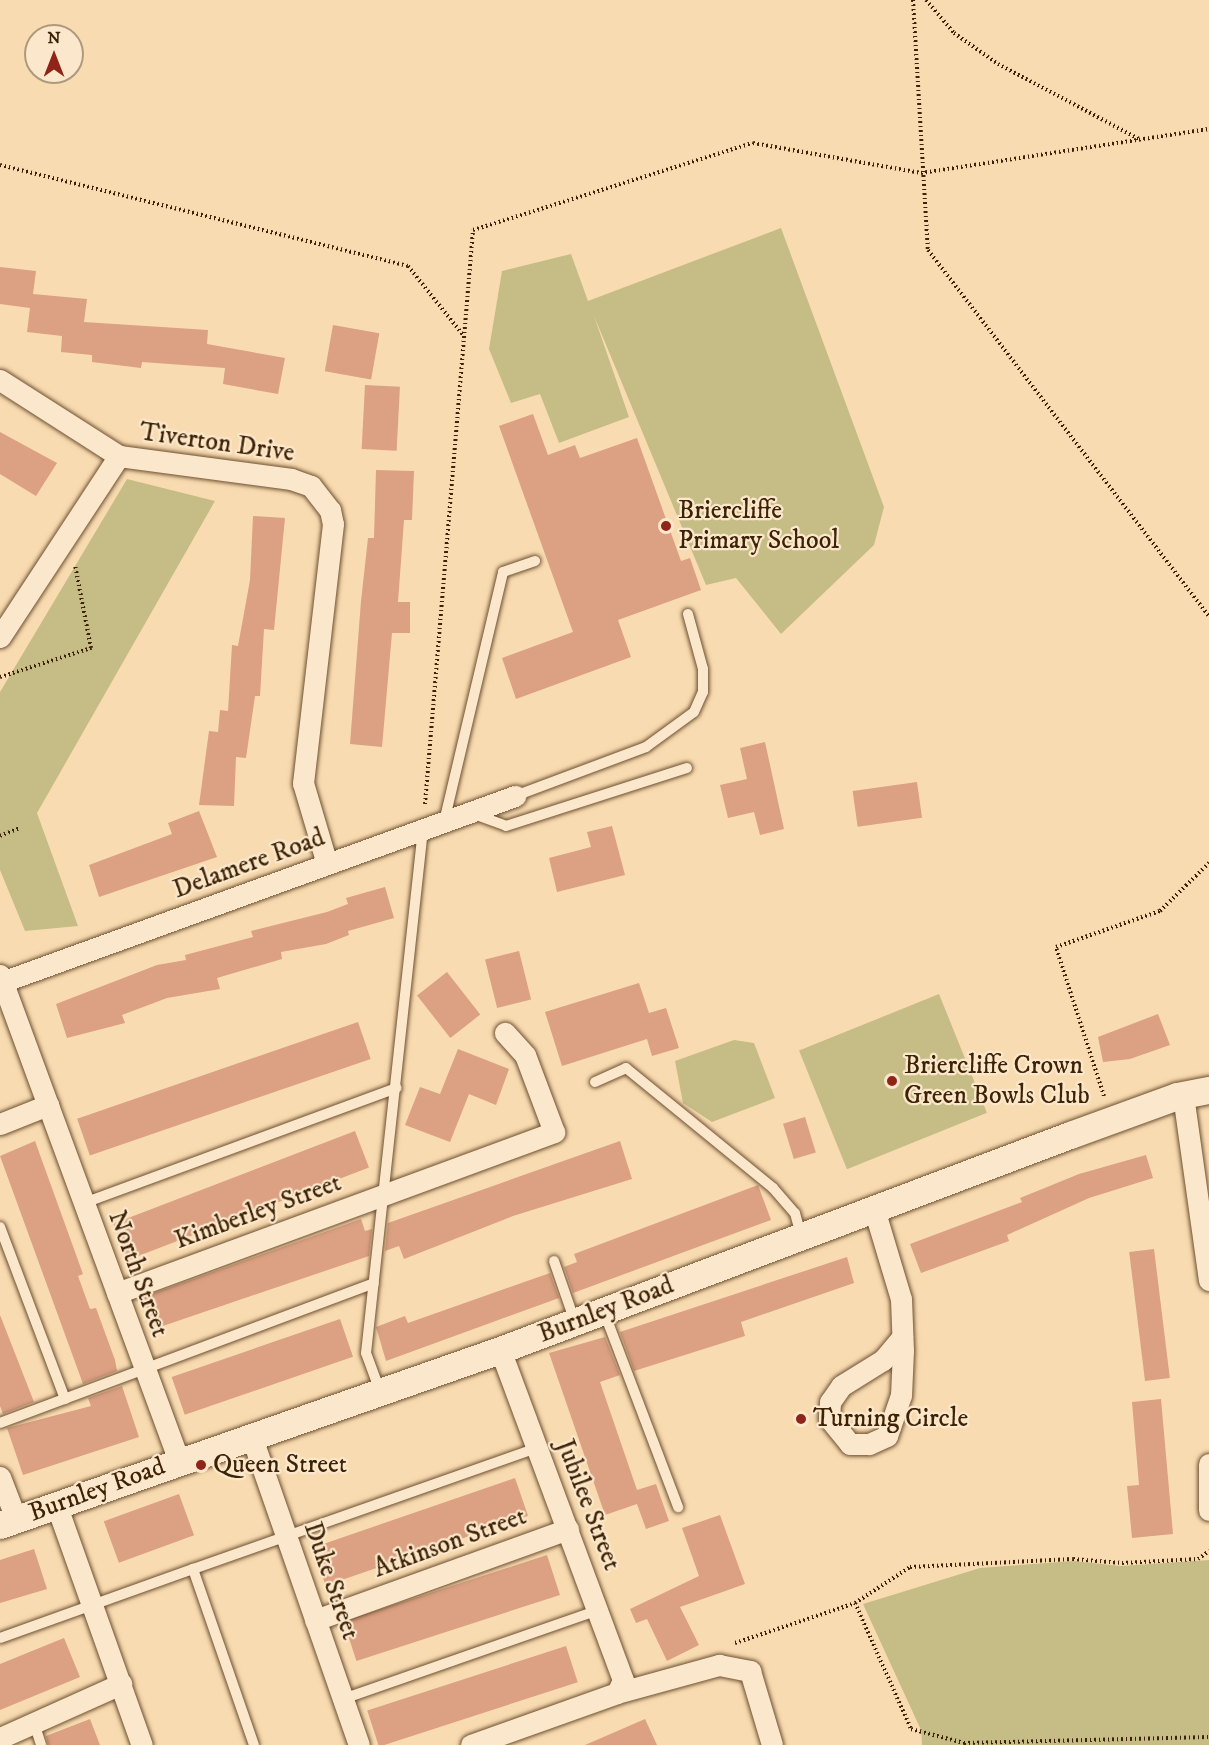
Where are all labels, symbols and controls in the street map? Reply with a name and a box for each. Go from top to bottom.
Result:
north arrow [24,24,84,84]
text: N [47,28,61,48]
street label: Tiverton Drive [138,417,296,469]
place label: Briercliffe Primary School [678,495,839,556]
marker: Briercliffe Primary School [659,519,673,533]
street label: Delamere Road [169,822,329,906]
place label: Briercliffe Crown Green Bowls Club [904,1050,1090,1112]
marker: Briercliffe Crown Green Bowls Club [885,1074,899,1088]
street label: Kimberley Street [171,1167,345,1257]
street label: North Street [101,1207,175,1341]
street label: Burnley Road [534,1270,678,1350]
place label: Turning Circle [813,1403,968,1435]
marker: Turning Circle [794,1412,808,1426]
street label: Jubilee Street [549,1435,627,1575]
place label: Queen Street [213,1449,347,1481]
street label: Burnley Road [25,1451,169,1529]
marker: Queen Street [194,1458,208,1472]
street label: Atkinson Street [369,1501,531,1585]
street label: Duke Street [296,1518,366,1644]

